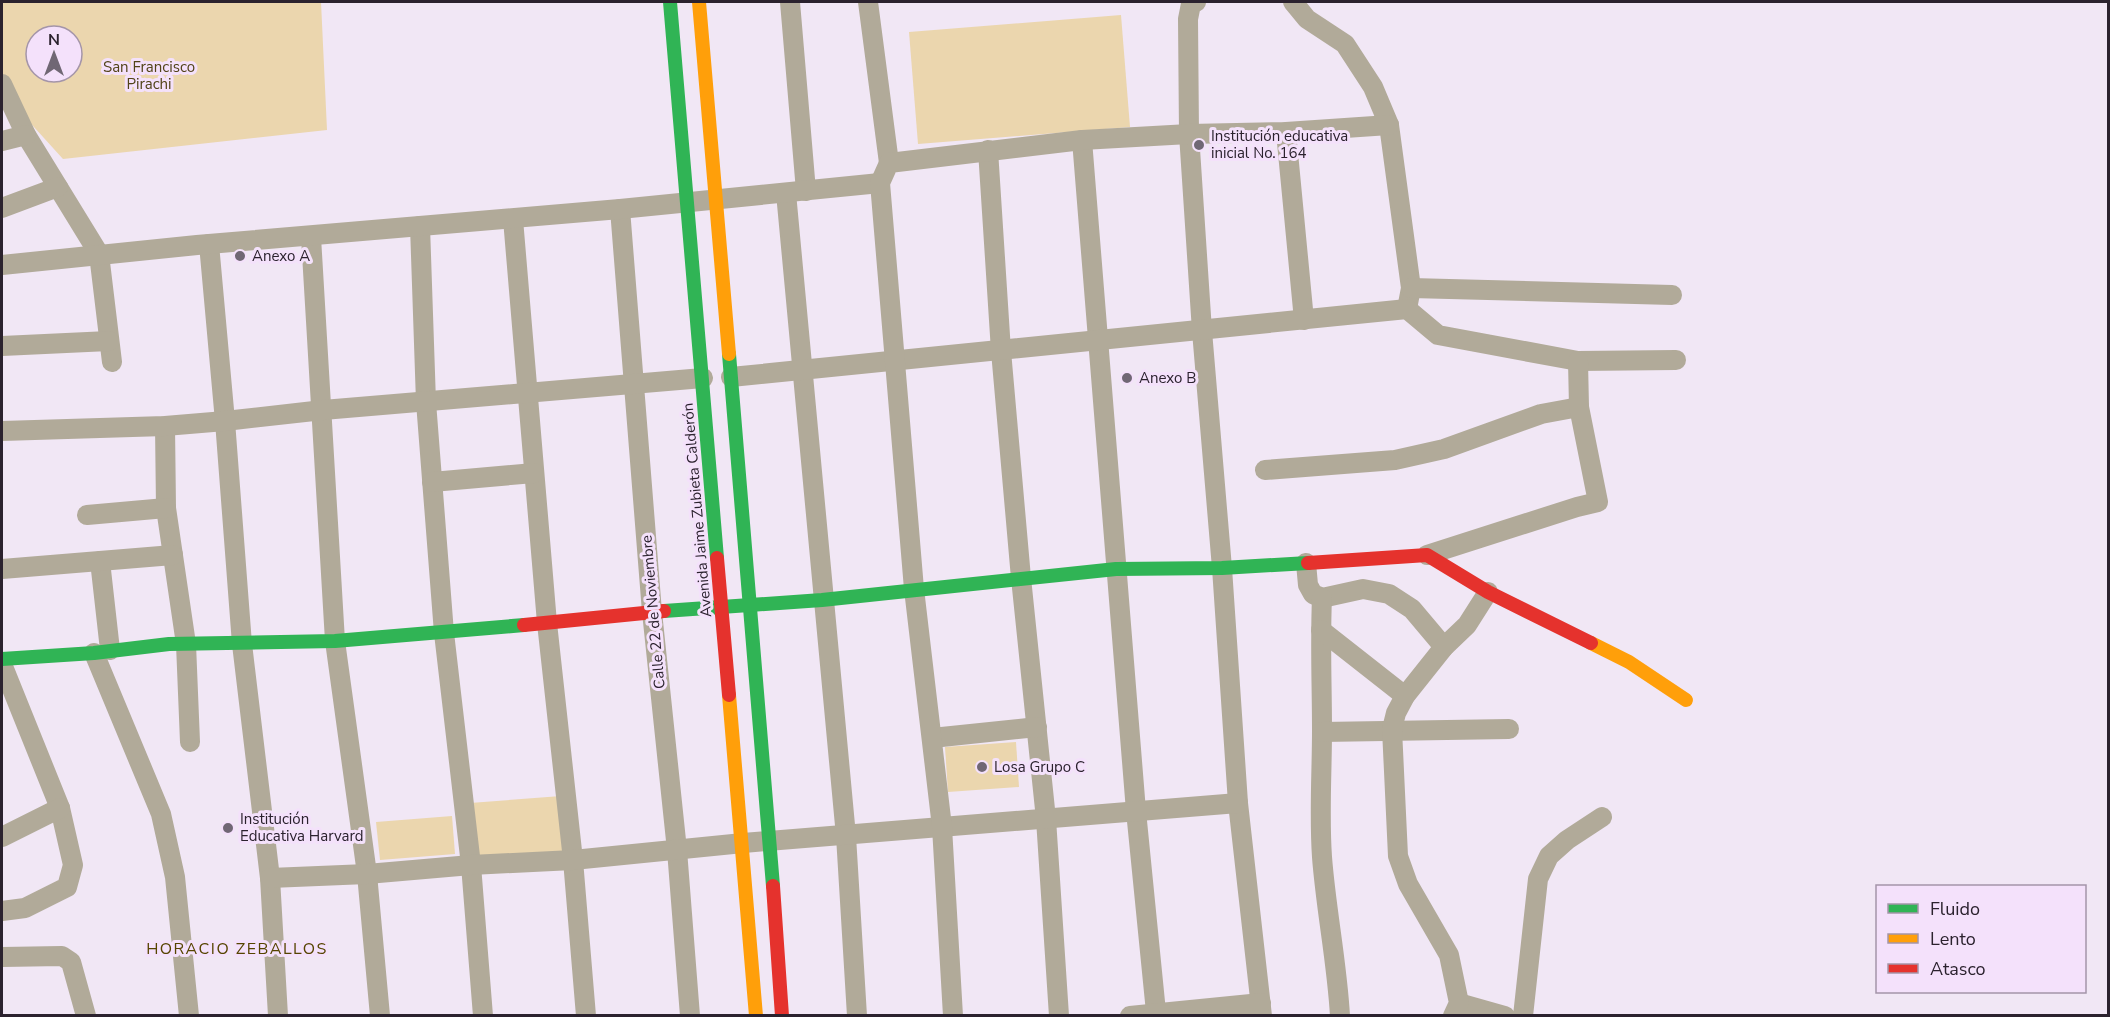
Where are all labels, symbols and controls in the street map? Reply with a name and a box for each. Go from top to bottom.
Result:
north arrow [24,24,84,84]
text: N [48,29,60,51]
park label: San Francisco Pirachi [103,57,195,94]
place label: Institución educativa inicial No. 164 [1211,126,1348,163]
marker: Institución educativa inicial No. 164 [1192,138,1206,152]
place label: Anexo A [252,246,310,266]
marker: Anexo A [233,249,247,263]
place label: Anexo B [1139,368,1196,388]
marker: Anexo B [1120,371,1134,385]
street label: Avenida Jaime Zubieta Calderón [678,402,716,618]
street label: Calle 22 de Noviembre [636,534,670,690]
place label: Losa Grupo C [994,757,1085,777]
marker: Losa Grupo C [975,760,989,774]
place label: Institución Educativa Harvard [240,809,364,846]
marker: Institución Educativa Harvard [221,821,235,835]
legend [1876,885,2086,993]
text: Fluido [1930,897,1980,921]
text: Lento [1930,927,1976,951]
district label: HORACIO ZEBALLOS [146,938,328,960]
text: Atasco [1930,957,1986,981]

